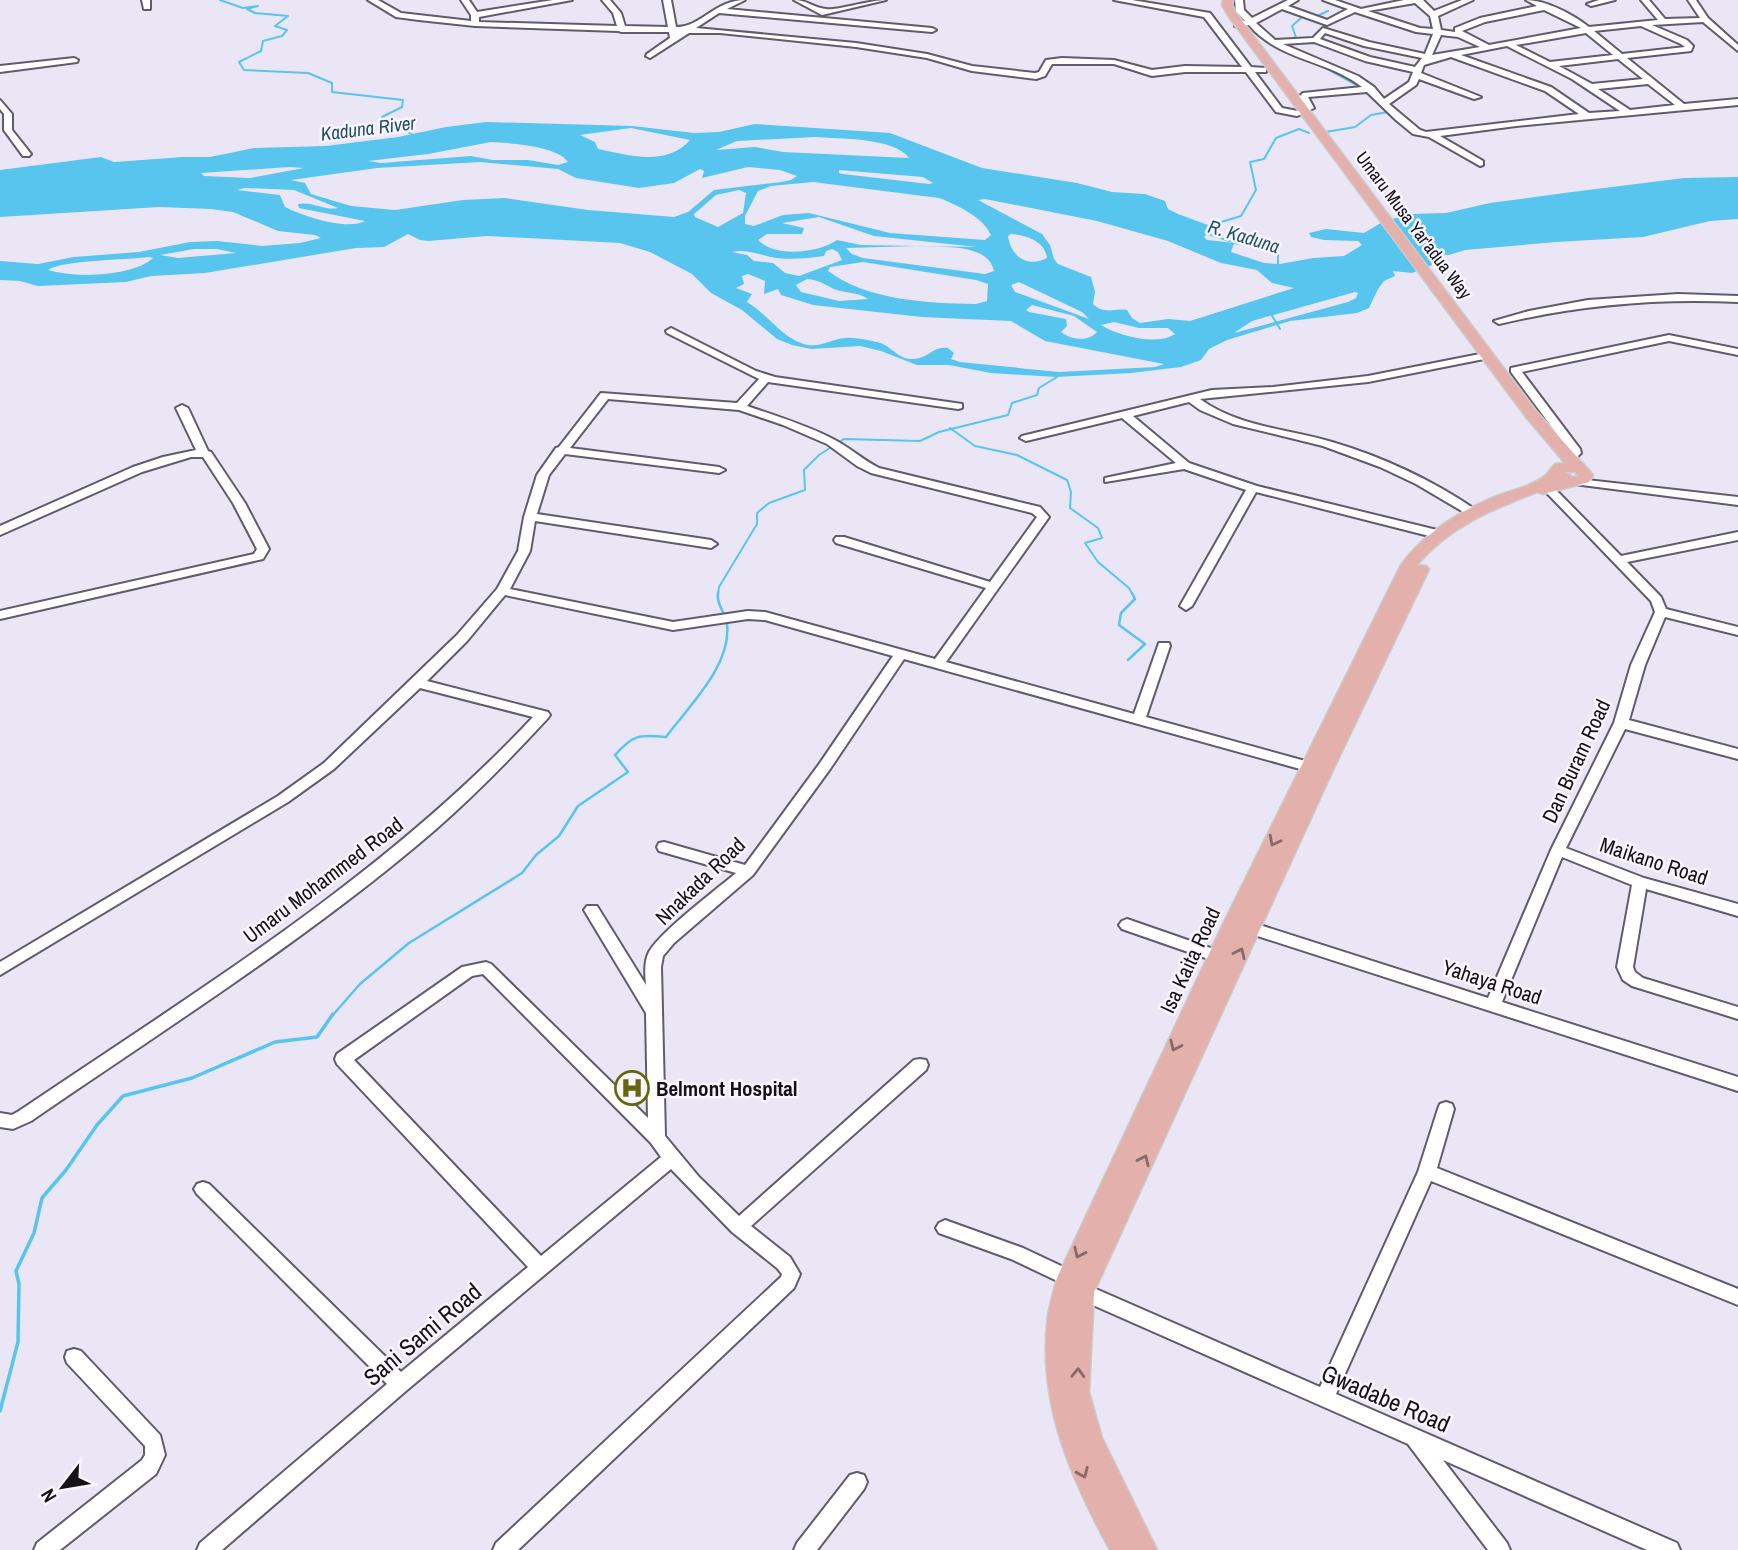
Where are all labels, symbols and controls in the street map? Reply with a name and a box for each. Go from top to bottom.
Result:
water label: Kaduna River [319,109,418,147]
street label: Umaru Musa Yar'adua Way [1350,146,1478,304]
water label: R. Kaduna [1205,213,1283,259]
street label: Dan Buram Road [1535,695,1617,827]
street label: Umaru Mohammed Road [237,810,409,950]
street label: Maikano Road [1596,830,1712,892]
street label: Nnakada Road [649,831,751,931]
one-way arrow [1268,834,1282,846]
street label: Isa Kaita Road [1153,902,1227,1018]
one-way arrow [1232,948,1246,960]
street label: Yahaya Road [1438,952,1546,1012]
one-way arrow [1169,1039,1183,1052]
hospital icon: Belmont Hospital [613,1069,651,1107]
place label: Belmont Hospital [656,1074,798,1103]
one-way arrow [1136,1154,1150,1167]
one-way arrow [1074,1246,1088,1258]
street label: Sani Sami Road [356,1275,488,1393]
street label: Gwadabe Road [1317,1357,1455,1439]
one-way arrow [1070,1368,1085,1379]
north arrow [28,1452,98,1522]
one-way arrow [1075,1466,1089,1478]
text: N [34,1484,62,1507]

